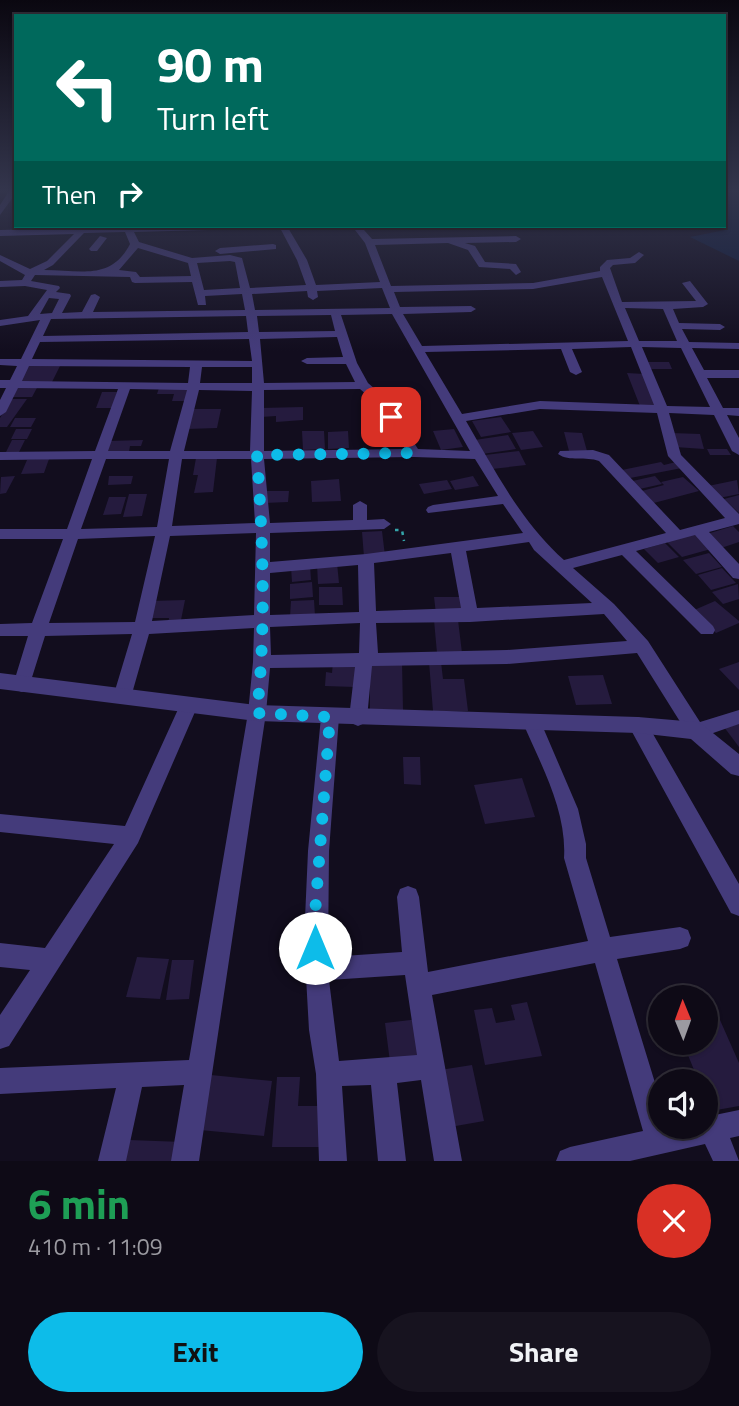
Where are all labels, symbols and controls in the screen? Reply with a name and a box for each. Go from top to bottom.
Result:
text: 90 m [157,26,264,101]
icon: left [42,42,133,133]
text: Turn left [157,94,269,142]
text: Then [42,175,97,214]
icon: right [111,175,149,213]
pin [361,387,421,447]
icon: arrive [372,398,410,436]
position arrow [278,911,352,985]
north arrow [648,985,718,1055]
map controls [648,985,718,1139]
button: sound [648,1069,718,1139]
text: 6 min [28,1171,130,1235]
button: close [637,1184,711,1258]
text: 410 m · 11:09 [28,1229,163,1264]
button: Exit [28,1312,363,1392]
button: Share [377,1312,711,1392]

